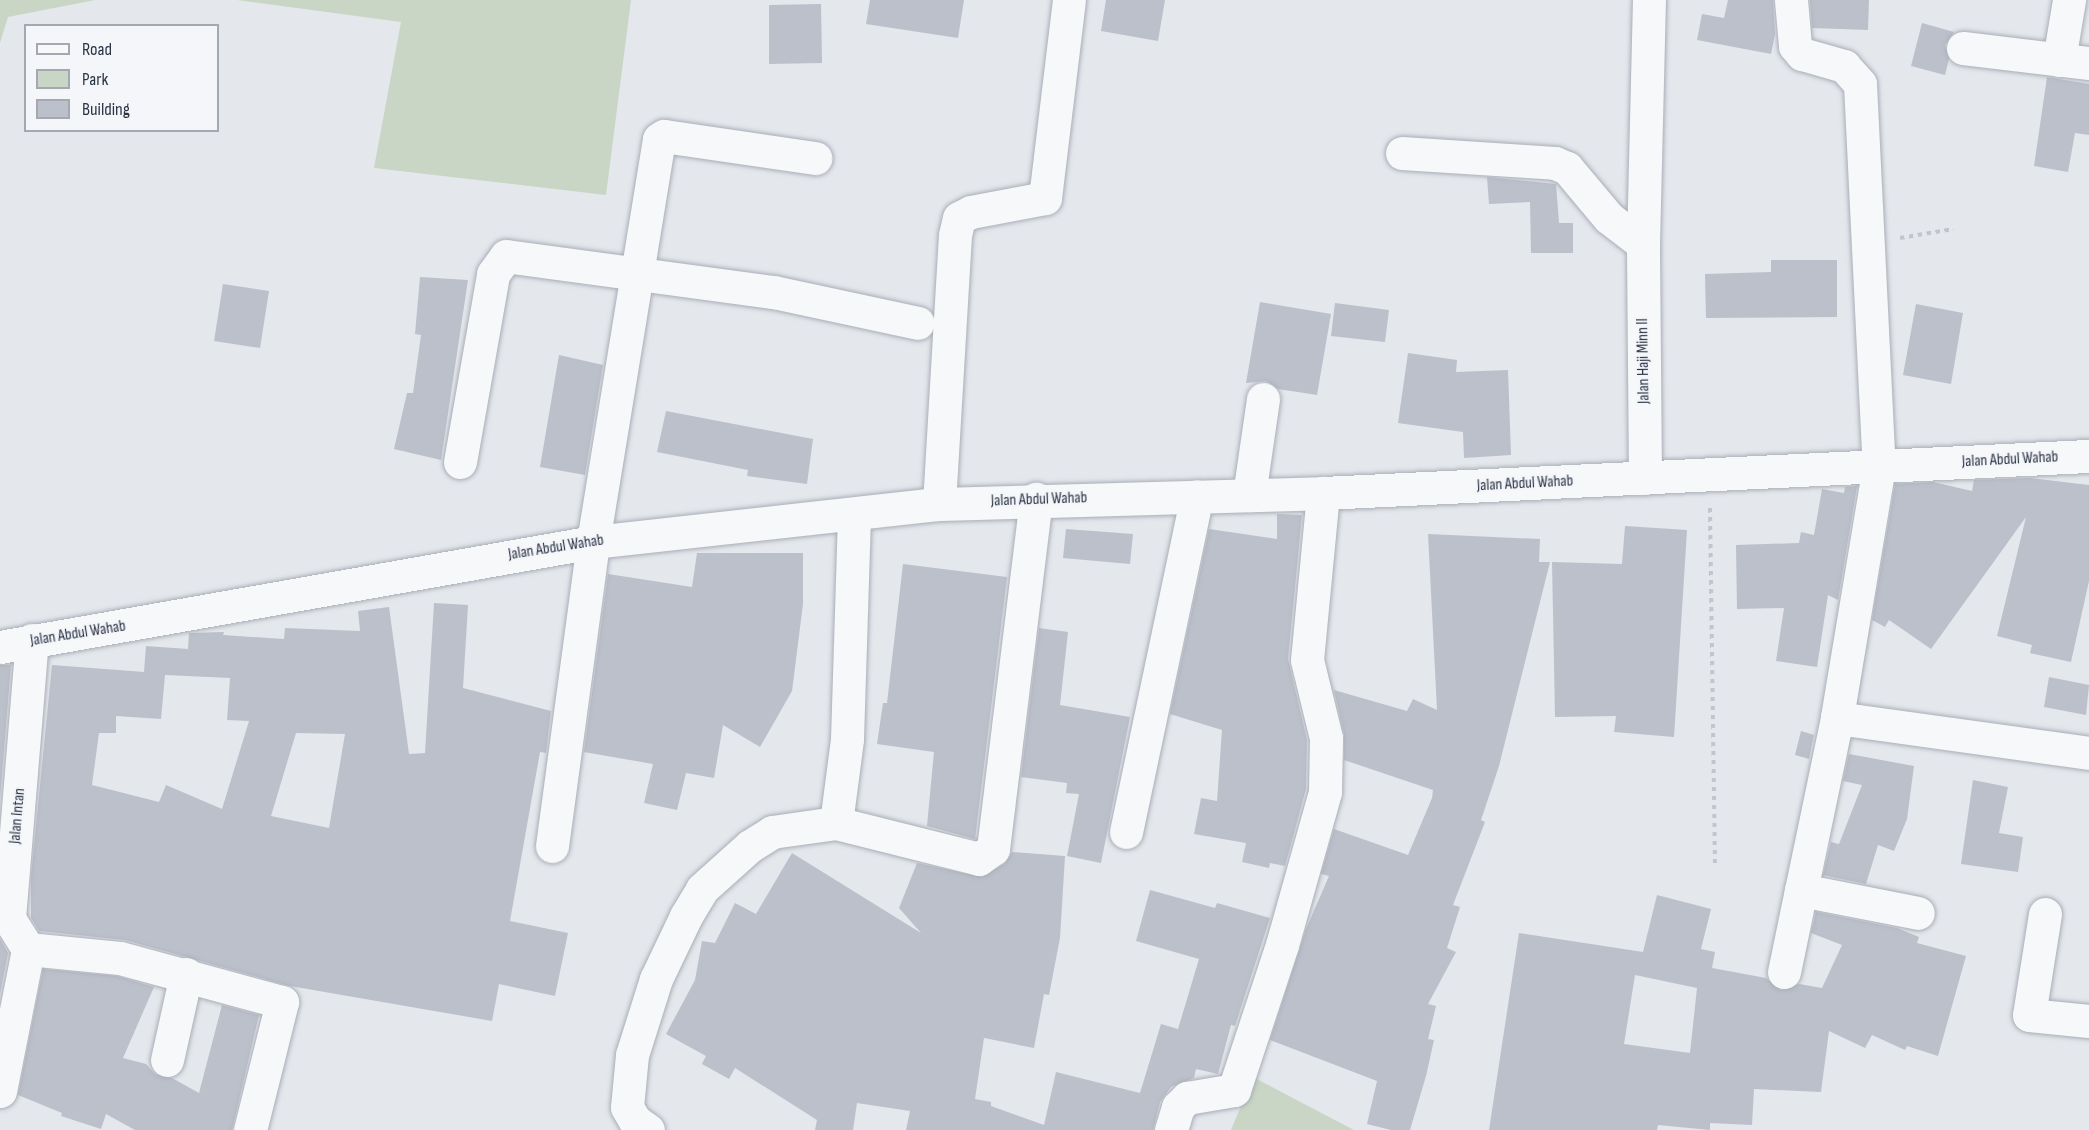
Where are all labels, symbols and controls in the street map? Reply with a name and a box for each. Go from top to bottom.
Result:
legend [24,24,219,132]
text: Road [82,39,112,60]
text: Park [82,69,108,90]
text: Building [82,99,130,120]
street label: Jalan Haji Minn II [1634,318,1654,404]
street label: Jalan Abdul Wahab [1961,448,2059,472]
street label: Jalan Abdul Wahab [1476,472,1574,496]
street label: Jalan Abdul Wahab [991,489,1087,511]
street label: Jalan Abdul Wahab [507,531,605,565]
street label: Jalan Abdul Wahab [29,617,127,651]
street label: Jalan Intan [6,787,30,845]

